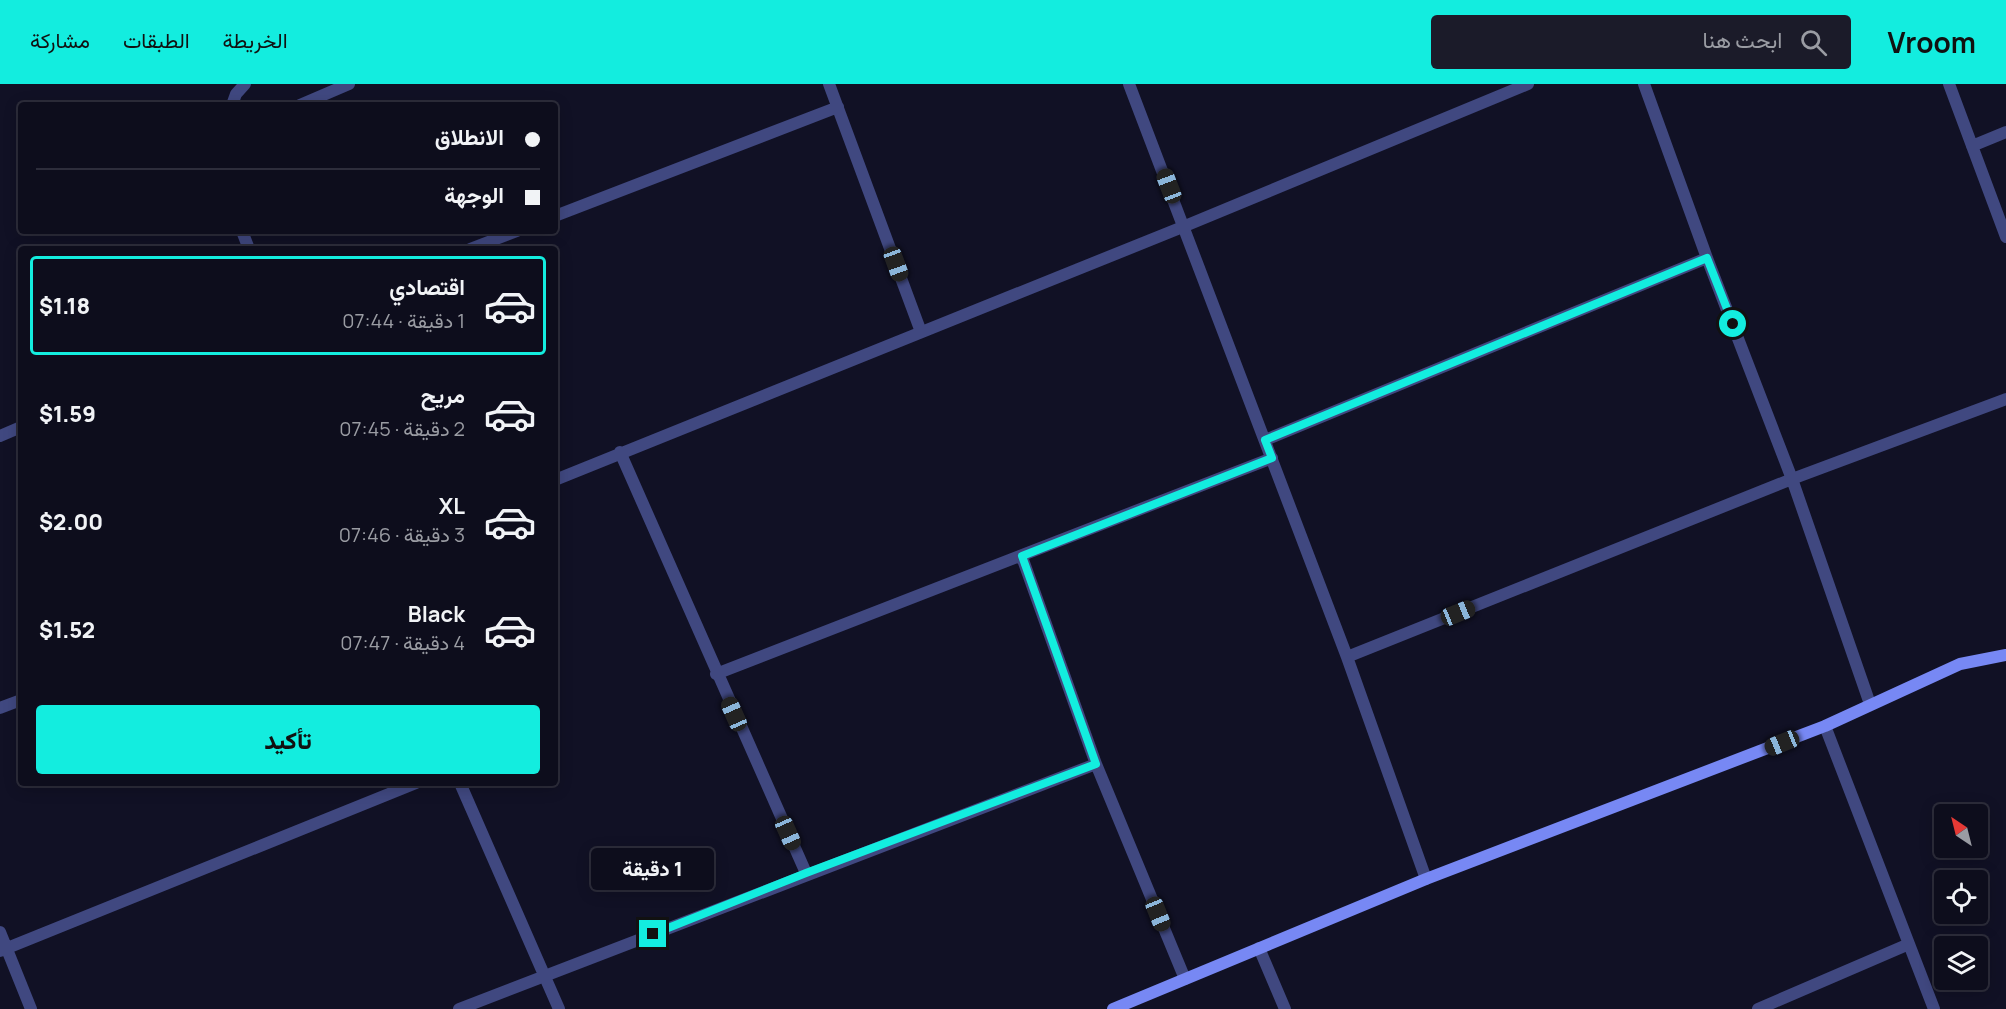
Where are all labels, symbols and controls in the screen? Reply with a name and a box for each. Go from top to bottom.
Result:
search box [1431,15,1851,69]
text: Vroom [1887,23,1976,61]
text: ابحث هنا [1703,25,1782,55]
text: مشاركة [30,26,90,54]
text: الطبقات [123,26,190,54]
text: الخريطة [223,26,288,54]
icon: search [1797,26,1830,59]
text: الانطلاق [435,122,504,152]
car [1154,166,1184,206]
text: الوجهة [444,180,504,210]
car [881,244,911,284]
text: اقتصادي [389,272,465,302]
icon: car [483,279,537,333]
text: $1.18 [39,291,90,321]
text: 1 دقيقة · 07:44 [342,307,465,334]
route start [1719,310,1746,337]
text: مريح [421,380,465,410]
icon: car [483,387,537,441]
text: $1.59 [39,399,96,429]
text: 2 دقيقة · 07:45 [339,415,465,442]
text: XL [439,491,465,521]
icon: car [483,495,537,549]
text: $2.00 [39,507,103,537]
text: 3 دقيقة · 07:46 [339,521,465,548]
car [1438,598,1478,628]
text: Black [408,599,465,629]
icon: car [483,603,537,657]
text: $1.52 [39,615,95,645]
text: 4 دقيقة · 07:47 [340,629,465,656]
car [718,694,750,734]
button: تأكيد [36,705,540,774]
car [1762,728,1802,758]
north arrow [1934,804,1988,858]
map controls [1934,804,1988,990]
car [772,813,804,853]
callout: 1 دقيقة [592,847,714,889]
text: 1 دقيقة [622,855,683,882]
button: locate [1934,870,1988,924]
car [1143,894,1173,934]
route end [639,920,666,947]
button: layers [1934,936,1988,990]

